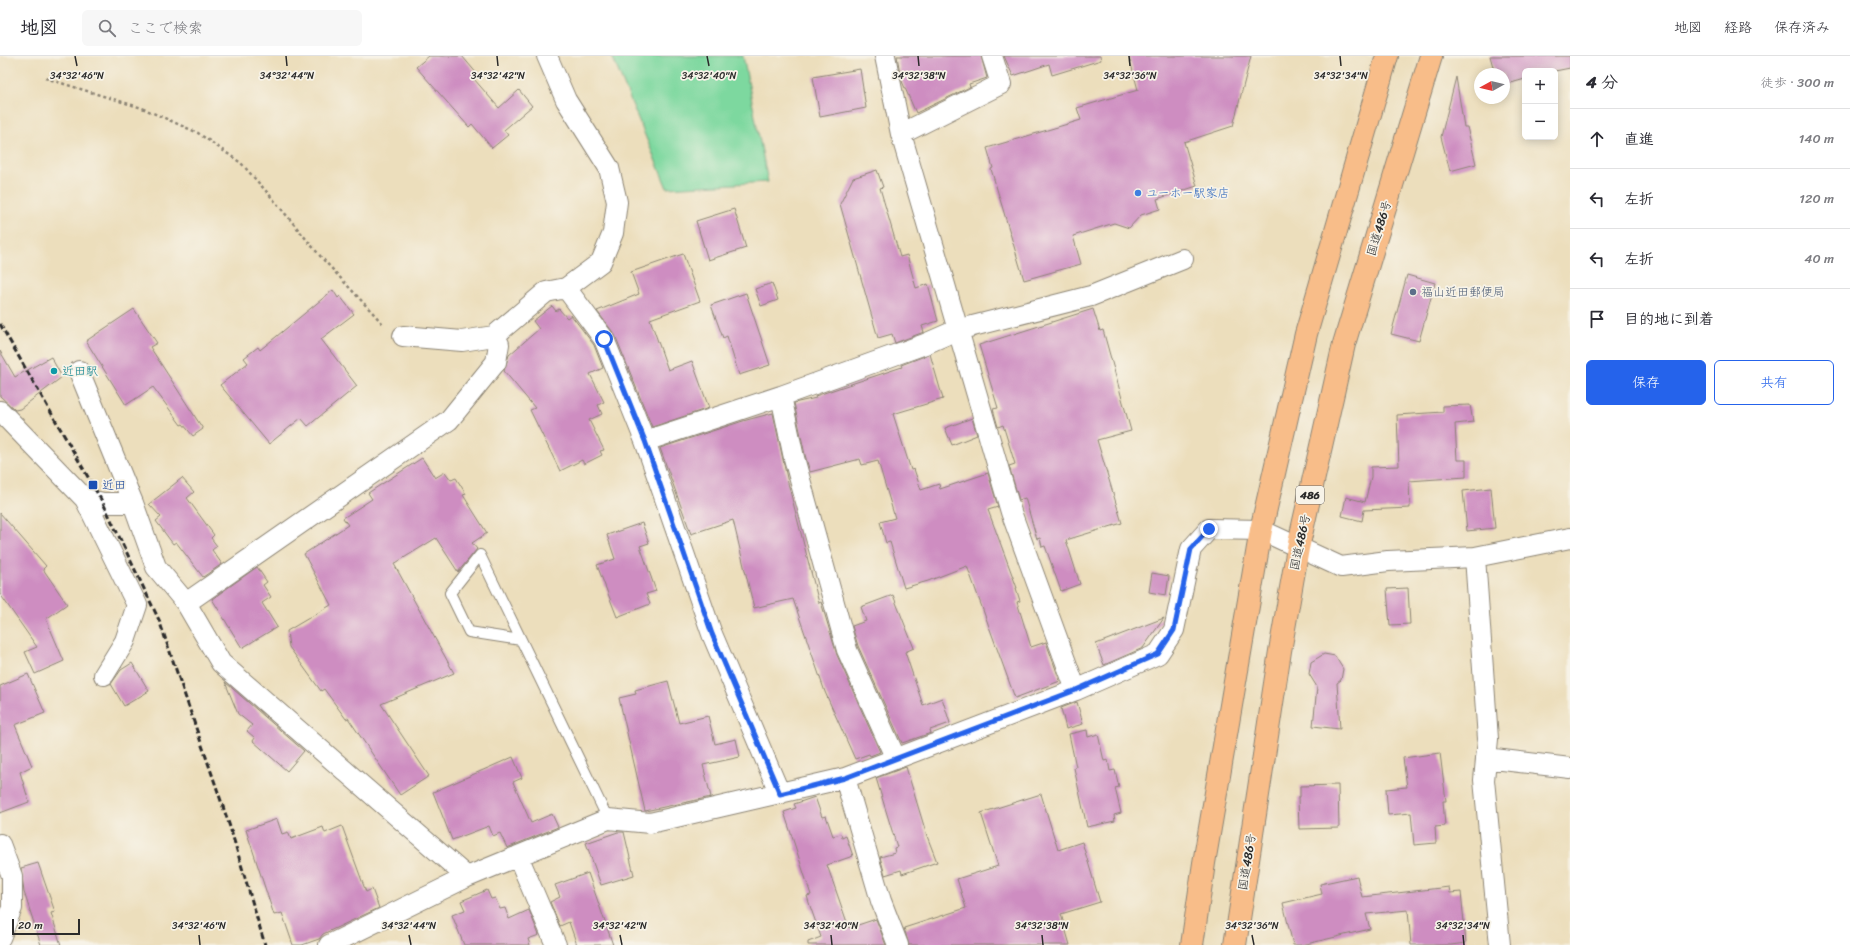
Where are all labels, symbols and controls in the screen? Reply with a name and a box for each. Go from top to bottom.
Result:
search box [82,10,362,46]
text: 地図 [20,11,58,44]
text: ここで検索 [128,15,203,41]
text: 地図 [1674,15,1702,40]
text: 経路 [1724,15,1752,40]
text: 保存済み [1774,15,1830,40]
icon: search [96,17,118,39]
text: 34°32'46"N [50,67,104,85]
text: 34°32'44"N [260,67,314,85]
text: 34°32'42"N [471,67,525,85]
text: 34°32'40"N [682,67,736,85]
text: 34°32'38"N [892,67,946,85]
text: 34°32'36"N [1103,67,1157,85]
text: 34°32'34"N [1314,67,1368,85]
text: 4 分 [1586,67,1618,97]
north arrow [1474,68,1510,104]
map controls [1522,68,1558,140]
button: + [1522,68,1558,104]
text: 徒歩 · 300 m [1761,71,1834,94]
button: − [1522,104,1558,140]
text: 直進 [1624,126,1654,152]
text: 140 m [1799,127,1834,150]
icon: ahead [1586,128,1608,150]
place label: ユーホー駅家店 [1146,182,1230,204]
text: 左折 [1624,186,1654,212]
text: 120 m [1799,187,1834,210]
marker: ユーホー駅家店 [1133,188,1143,198]
icon: left [1586,188,1608,210]
street label: 国道486号 [1360,197,1398,259]
text: 左折 [1624,246,1654,272]
text: 40 m [1804,247,1834,270]
icon: left [1586,248,1608,270]
place label: 福山近田郵便局 [1421,281,1505,303]
marker: 福山近田郵便局 [1408,287,1418,297]
text: 目的地に到着 [1624,306,1714,332]
icon: arrive [1586,308,1608,330]
route start [595,330,613,348]
place label: 近田駅 [62,360,98,382]
button: 保存 [1586,360,1706,405]
button: 共有 [1714,360,1834,405]
marker: 近田駅 [49,366,59,376]
place label: 近田 [102,474,126,496]
marker: 近田 [87,479,99,491]
road number: 486 [1296,486,1324,504]
street label: 国道486号 [1283,512,1317,572]
route end [1200,520,1218,538]
street label: 国道486号 [1232,832,1262,892]
text: 20 m [18,916,43,935]
scale bar [12,917,80,936]
text: 34°32'46"N [172,917,226,935]
text: 34°32'44"N [382,917,436,935]
text: 34°32'42"N [593,917,647,935]
text: 34°32'40"N [804,917,858,935]
text: 34°32'38"N [1015,917,1069,935]
text: 34°32'36"N [1225,917,1279,935]
text: 34°32'34"N [1436,917,1490,935]

